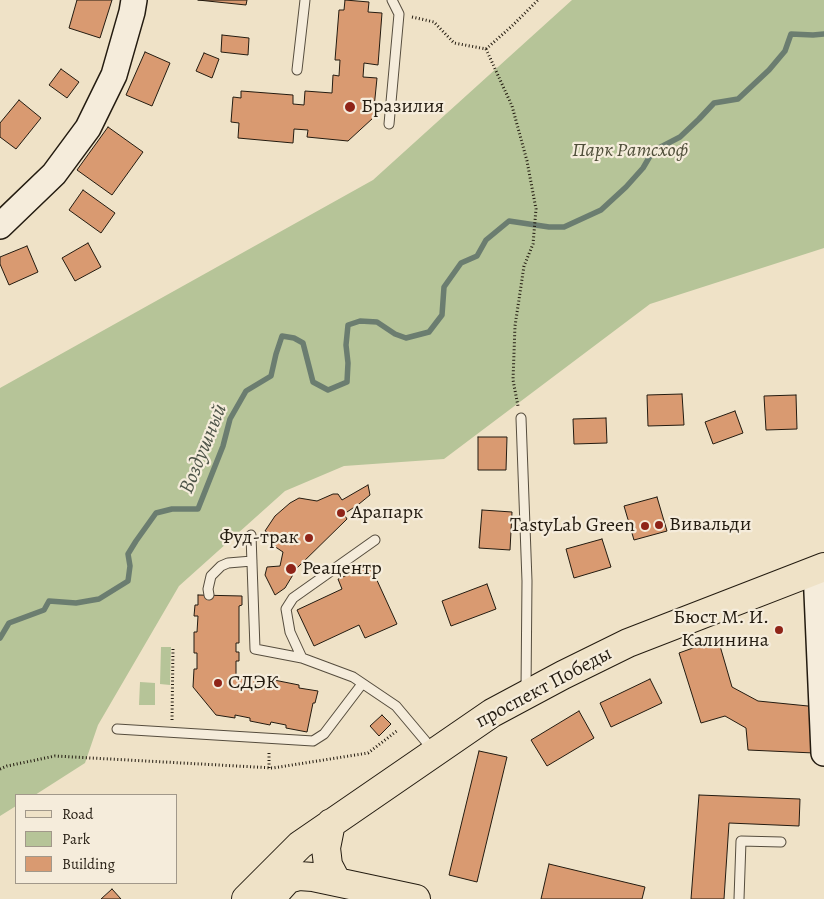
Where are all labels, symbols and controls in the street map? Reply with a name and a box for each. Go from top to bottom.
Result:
place label: Бразилия [361,95,444,119]
marker: Бразилия [343,100,357,114]
park label: Парк Ратсхоф [572,139,688,163]
water label: Воздушный [175,400,233,498]
place label: Арапарк [351,501,423,525]
marker: Арапарк [335,507,347,519]
place label: Вивальди [669,513,751,537]
place label: TastyLab Green [510,514,635,538]
marker: Вивальди [653,519,665,531]
marker: TastyLab Green [639,520,651,532]
place label: Фуд-трак [219,526,299,550]
marker: Фуд-трак [303,532,315,544]
place label: Реацентр [302,557,382,581]
marker: Реацентр [284,562,298,576]
place label: Бюст М. И. Калинина [673,606,769,653]
marker: Бюст М. И. Калинина [773,624,785,636]
street label: проспект Победы [472,642,616,734]
place label: СДЭК [228,671,278,695]
marker: СДЭК [212,677,224,689]
legend [15,794,178,884]
text: Road [62,804,93,824]
text: Park [62,829,90,849]
text: Building [62,854,115,874]

